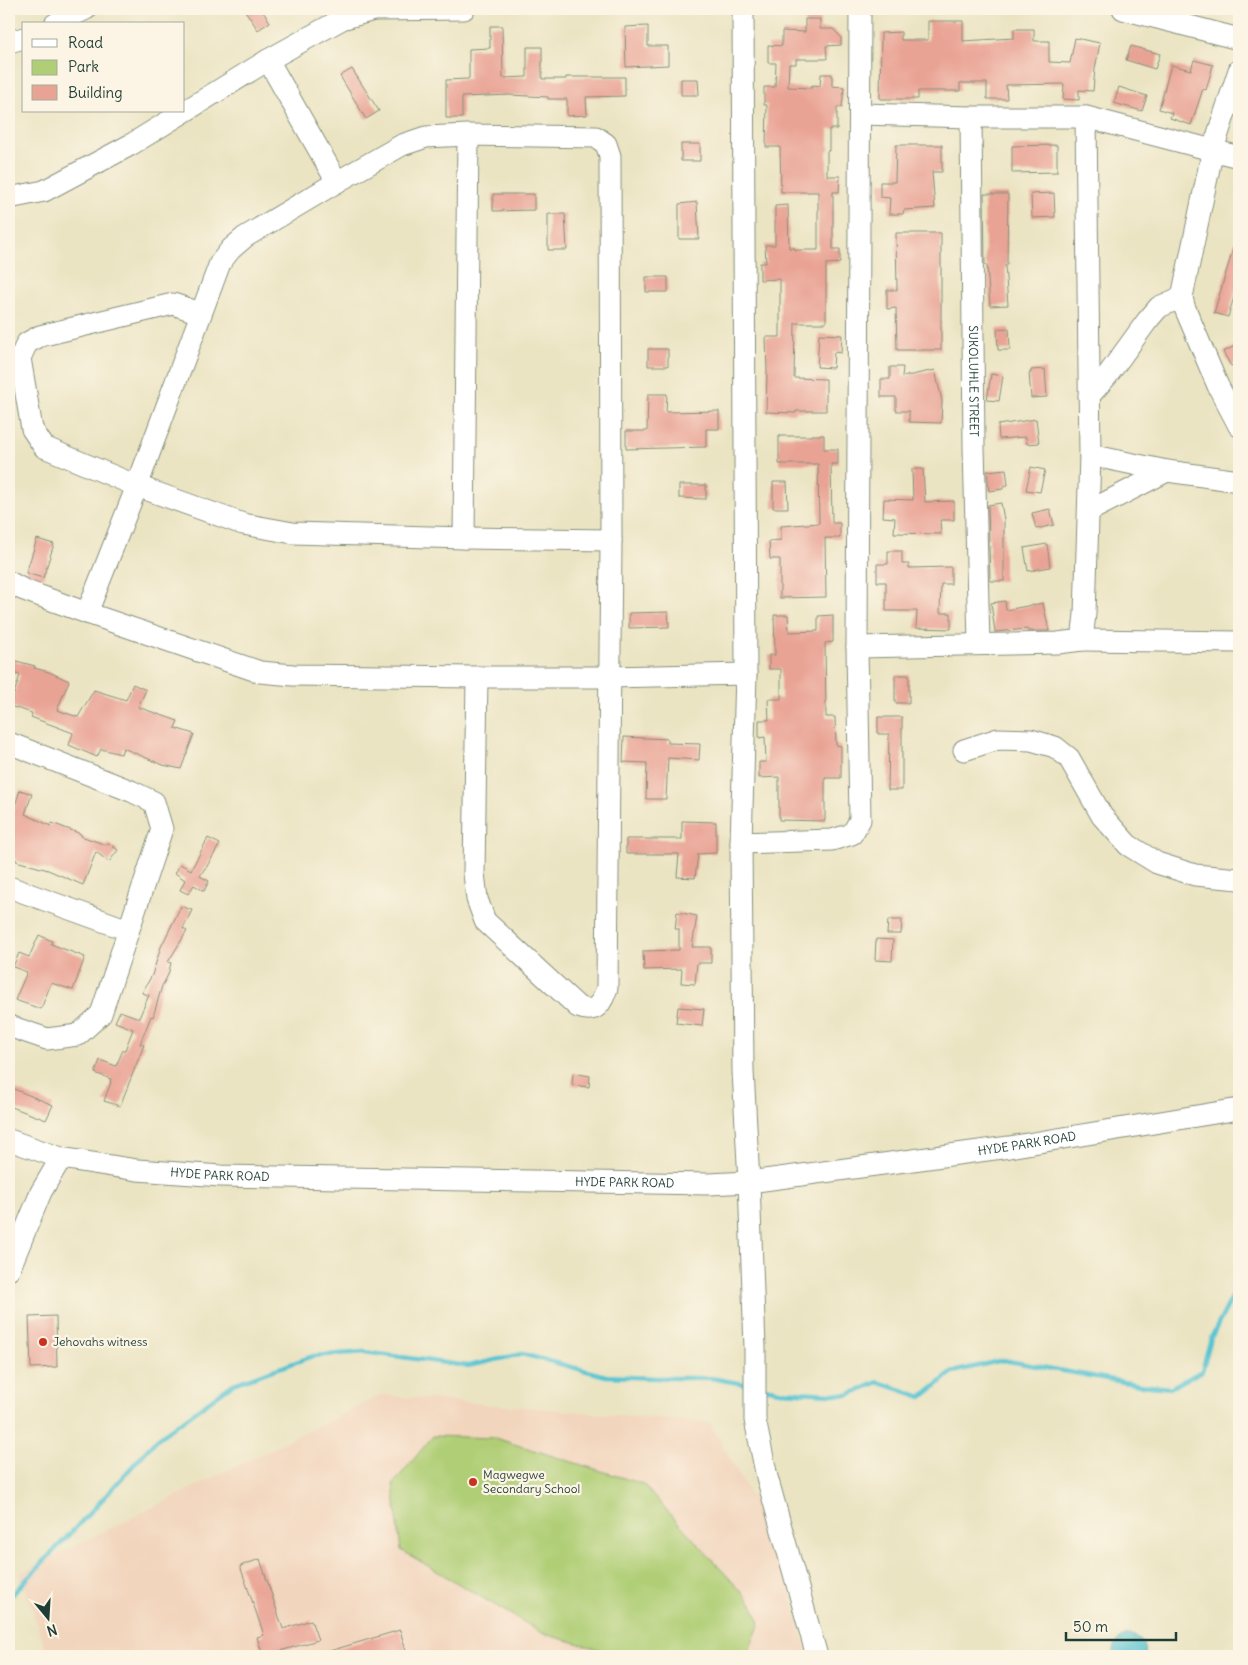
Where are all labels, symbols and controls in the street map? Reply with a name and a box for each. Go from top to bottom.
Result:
legend [22,22,185,112]
text: Road [68,33,103,52]
text: Park [68,57,99,76]
text: Building [68,83,123,102]
street label: SUKOLUHLE STREET [966,325,982,437]
street label: HYDE PARK ROAD [977,1128,1077,1158]
street label: HYDE PARK ROAD [170,1164,270,1184]
street label: HYDE PARK ROAD [575,1174,675,1190]
place label: Jehovahs witness [53,1334,148,1349]
marker: Jehovahs witness [37,1336,49,1348]
place label: Magwegwe Secondary School [483,1467,580,1496]
marker: Magwegwe Secondary School [467,1476,479,1488]
north arrow [22,1592,72,1642]
scale bar [1066,1610,1176,1642]
text: 50 m [1073,1617,1108,1636]
text: N [45,1620,59,1640]

